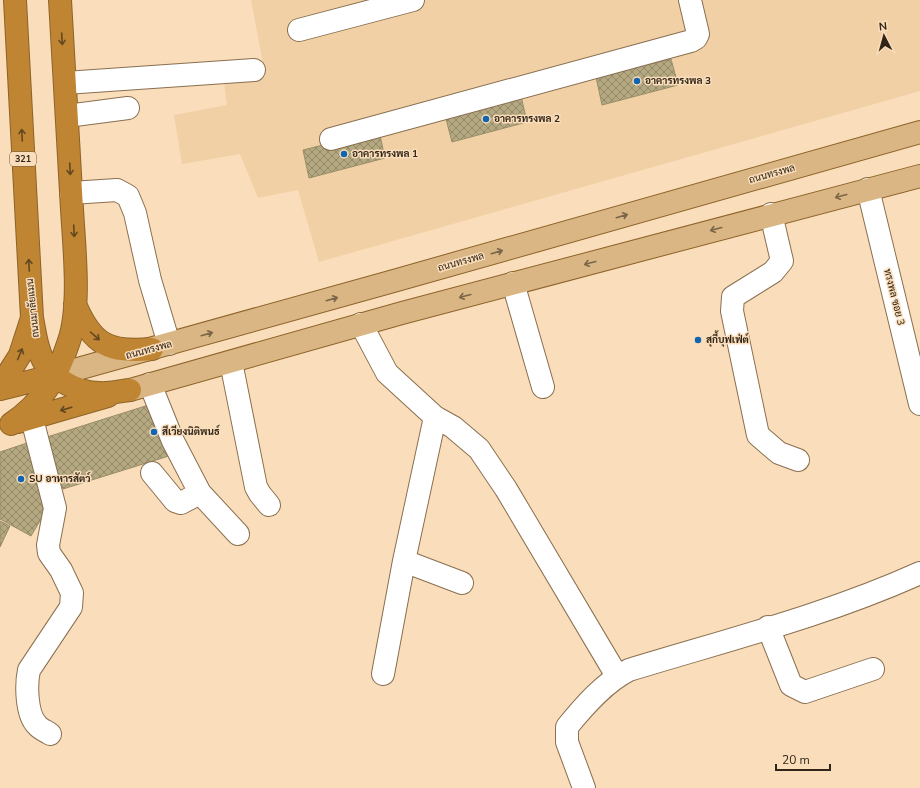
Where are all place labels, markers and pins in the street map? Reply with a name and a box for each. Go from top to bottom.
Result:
place label: อาคารทรงพล 3 [645,74,711,88]
marker: อาคารทรงพล 3 [632,76,642,86]
place label: อาคารทรงพล 2 [494,112,560,126]
marker: อาคารทรงพล 2 [481,114,491,124]
place label: อาคารทรงพล 1 [352,147,418,161]
marker: อาคารทรงพล 1 [339,149,349,159]
place label: สุกี้บุฟเฟ่ต์ [706,330,750,347]
marker: สุกี้บุฟเฟ่ต์ [693,335,703,345]
place label: สีเวียงนิติพนธ์ [162,424,221,439]
marker: สีเวียงนิติพนธ์ [149,427,159,437]
place label: SU อาหารสัตว์ [29,471,92,486]
marker: SU อาหารสัตว์ [16,474,26,484]

